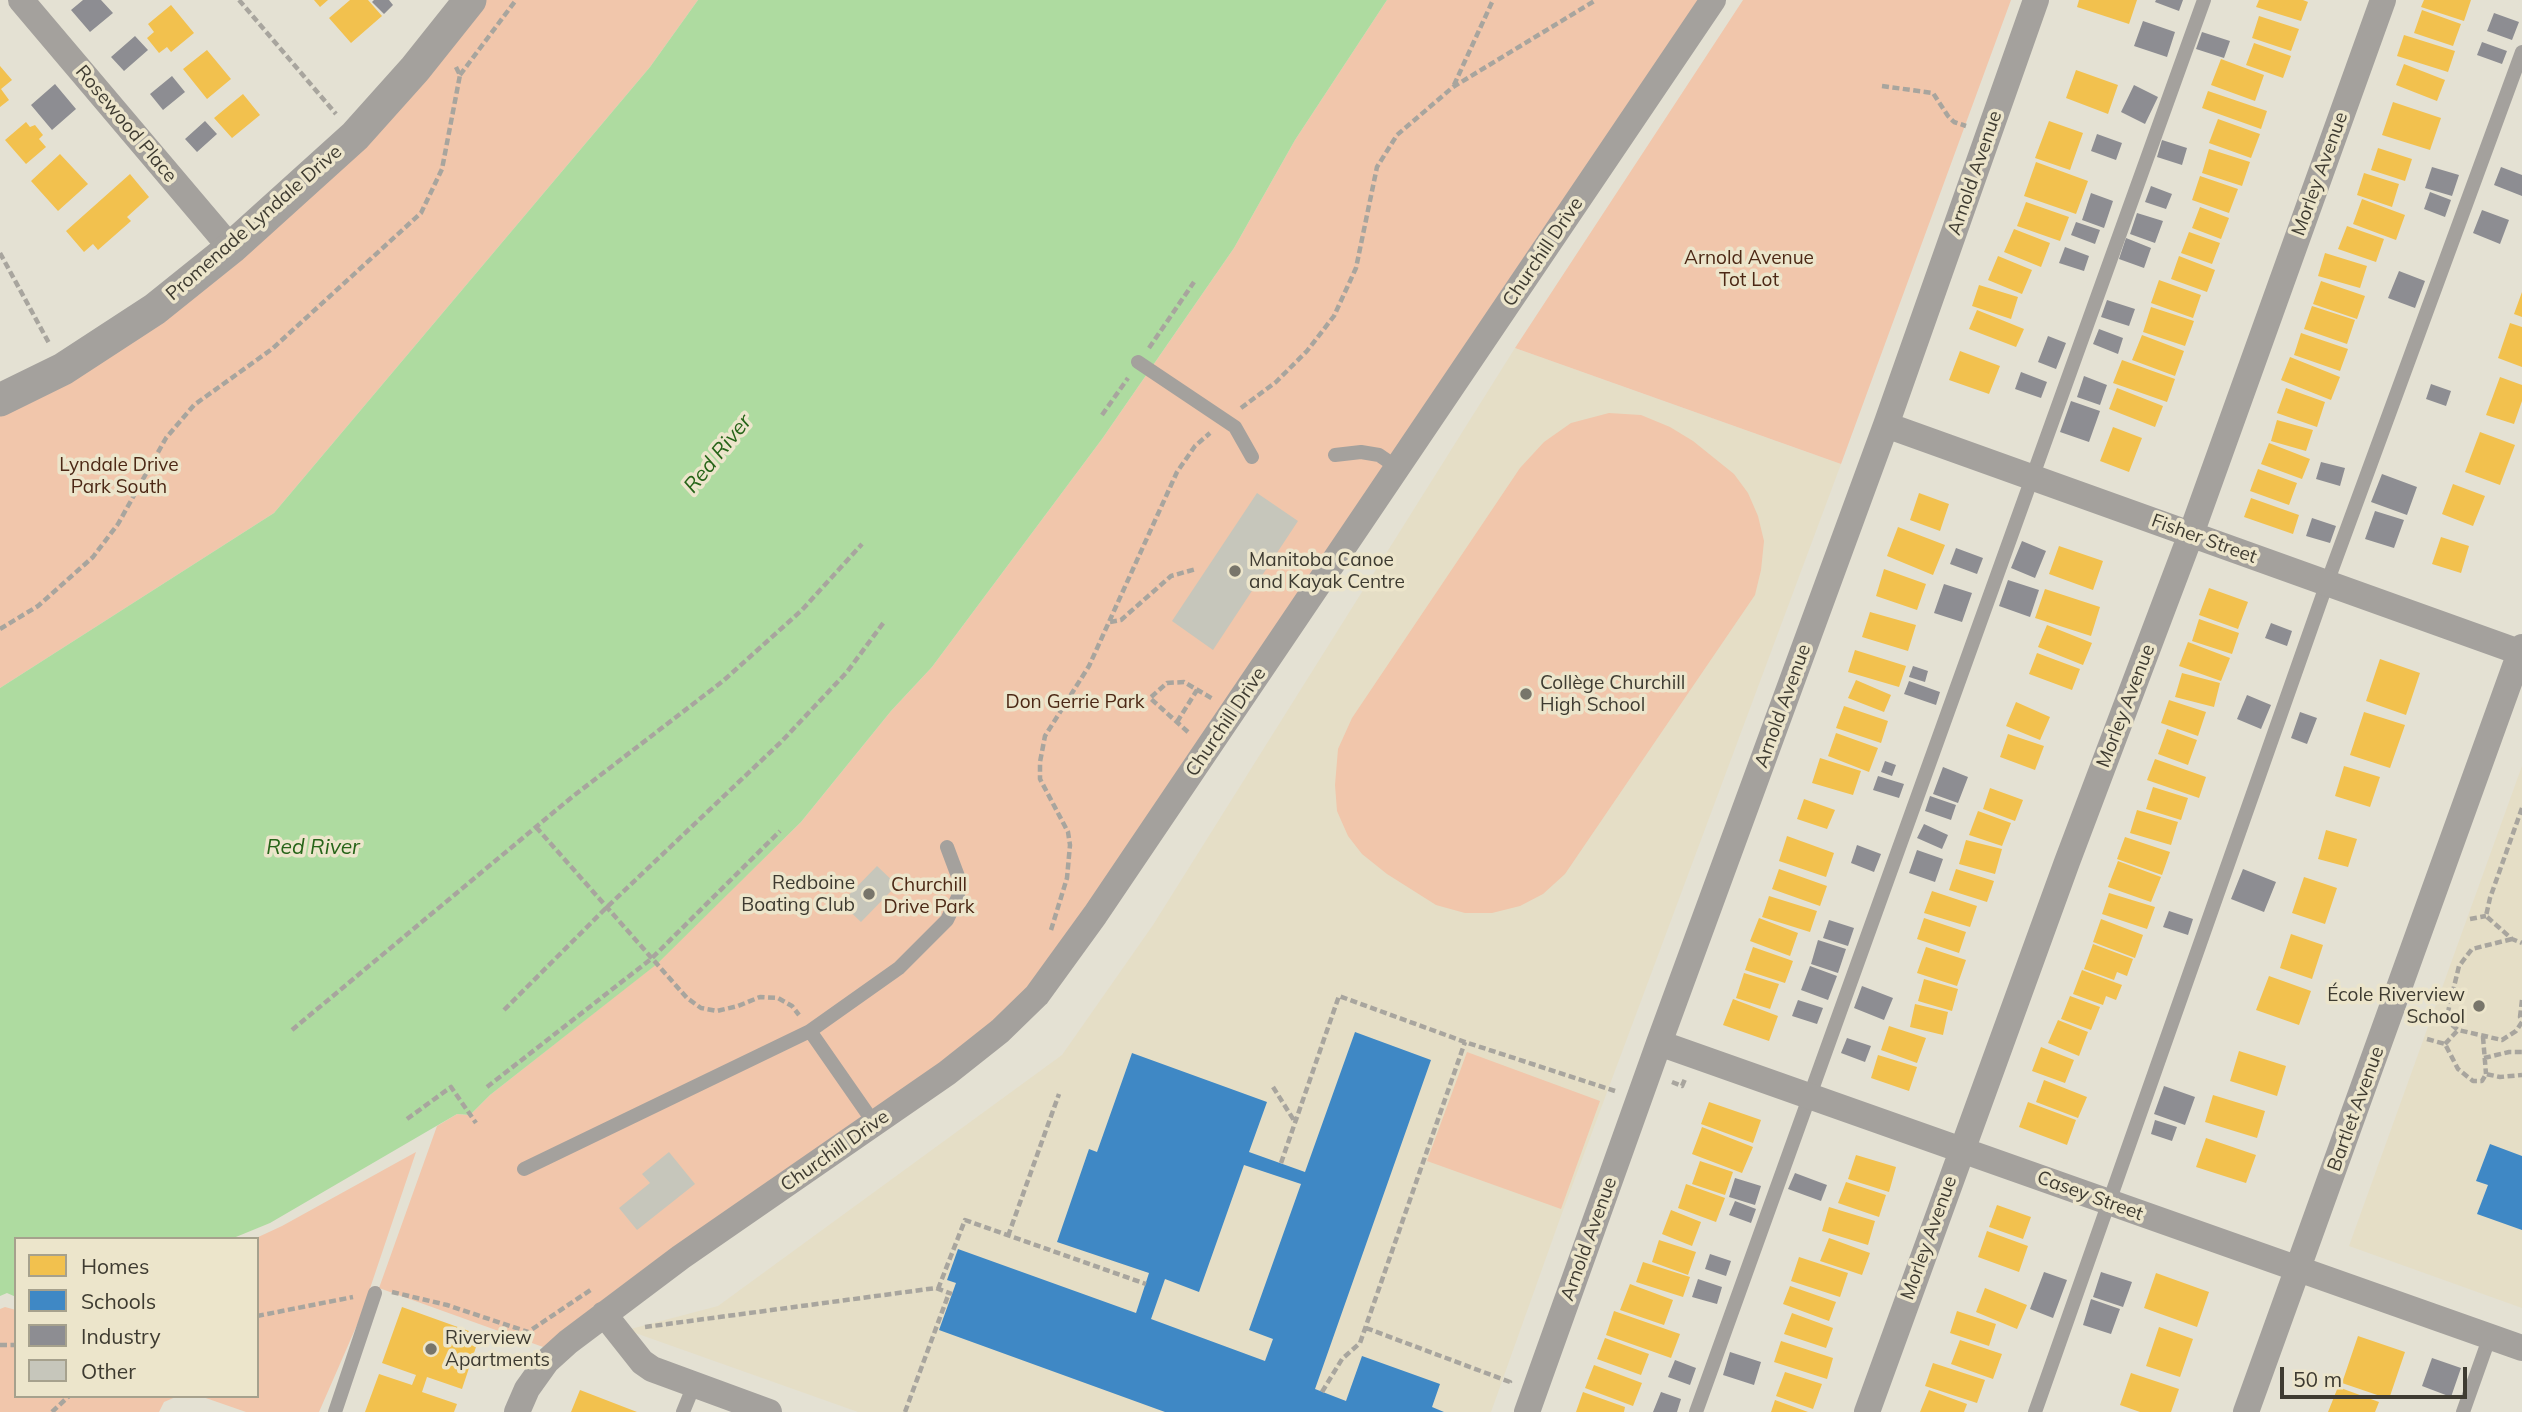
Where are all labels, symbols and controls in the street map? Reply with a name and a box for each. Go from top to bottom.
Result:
street label: Rosewood Place [70,61,182,187]
street label: Arnold Avenue [1943,108,2007,238]
street label: Morley Avenue [2287,109,2353,239]
street label: Promenade Lyndale Drive [161,140,347,306]
street label: Churchill Drive [1498,193,1588,311]
park label: Arnold Avenue Tot Lot [1684,247,1814,291]
water label: Red River [679,410,757,498]
park label: Lyndale Drive Park South [59,454,179,498]
street label: Fisher Street [2148,509,2260,569]
place label: Manitoba Canoe and Kayak Centre [1249,549,1405,593]
marker: Manitoba Canoe and Kayak Centre [1227,563,1243,579]
street label: Arnold Avenue [1750,641,1816,771]
street label: Morley Avenue [2092,641,2160,771]
street label: Churchill Drive [1181,663,1271,781]
place label: Collège Churchill High School [1540,672,1685,716]
marker: Collège Churchill High School [1518,686,1534,702]
park label: Don Gerrie Park [1006,691,1144,713]
water label: Red River [266,835,360,861]
place label: Redboine Boating Club [741,872,855,916]
park label: Churchill Drive Park [884,874,974,918]
marker: Redboine Boating Club [861,886,877,902]
place label: École Riverview School [2327,984,2465,1028]
marker: École Riverview School [2471,998,2487,1014]
street label: Bartlet Avenue [2323,1044,2389,1174]
street label: Churchill Drive [777,1105,893,1197]
street label: Casey Street [2034,1166,2146,1226]
street label: Morley Avenue [1896,1173,1962,1303]
street label: Arnold Avenue [1556,1174,1622,1304]
legend [14,1237,259,1398]
text: Homes [81,1253,149,1279]
text: Schools [81,1288,156,1314]
text: Industry [81,1323,161,1349]
place label: Riverview Apartments [445,1327,550,1371]
marker: Riverview Apartments [423,1341,439,1357]
scale bar [2284,1352,2471,1396]
text: Other [81,1358,136,1384]
text: 50 m [2293,1366,2342,1392]

